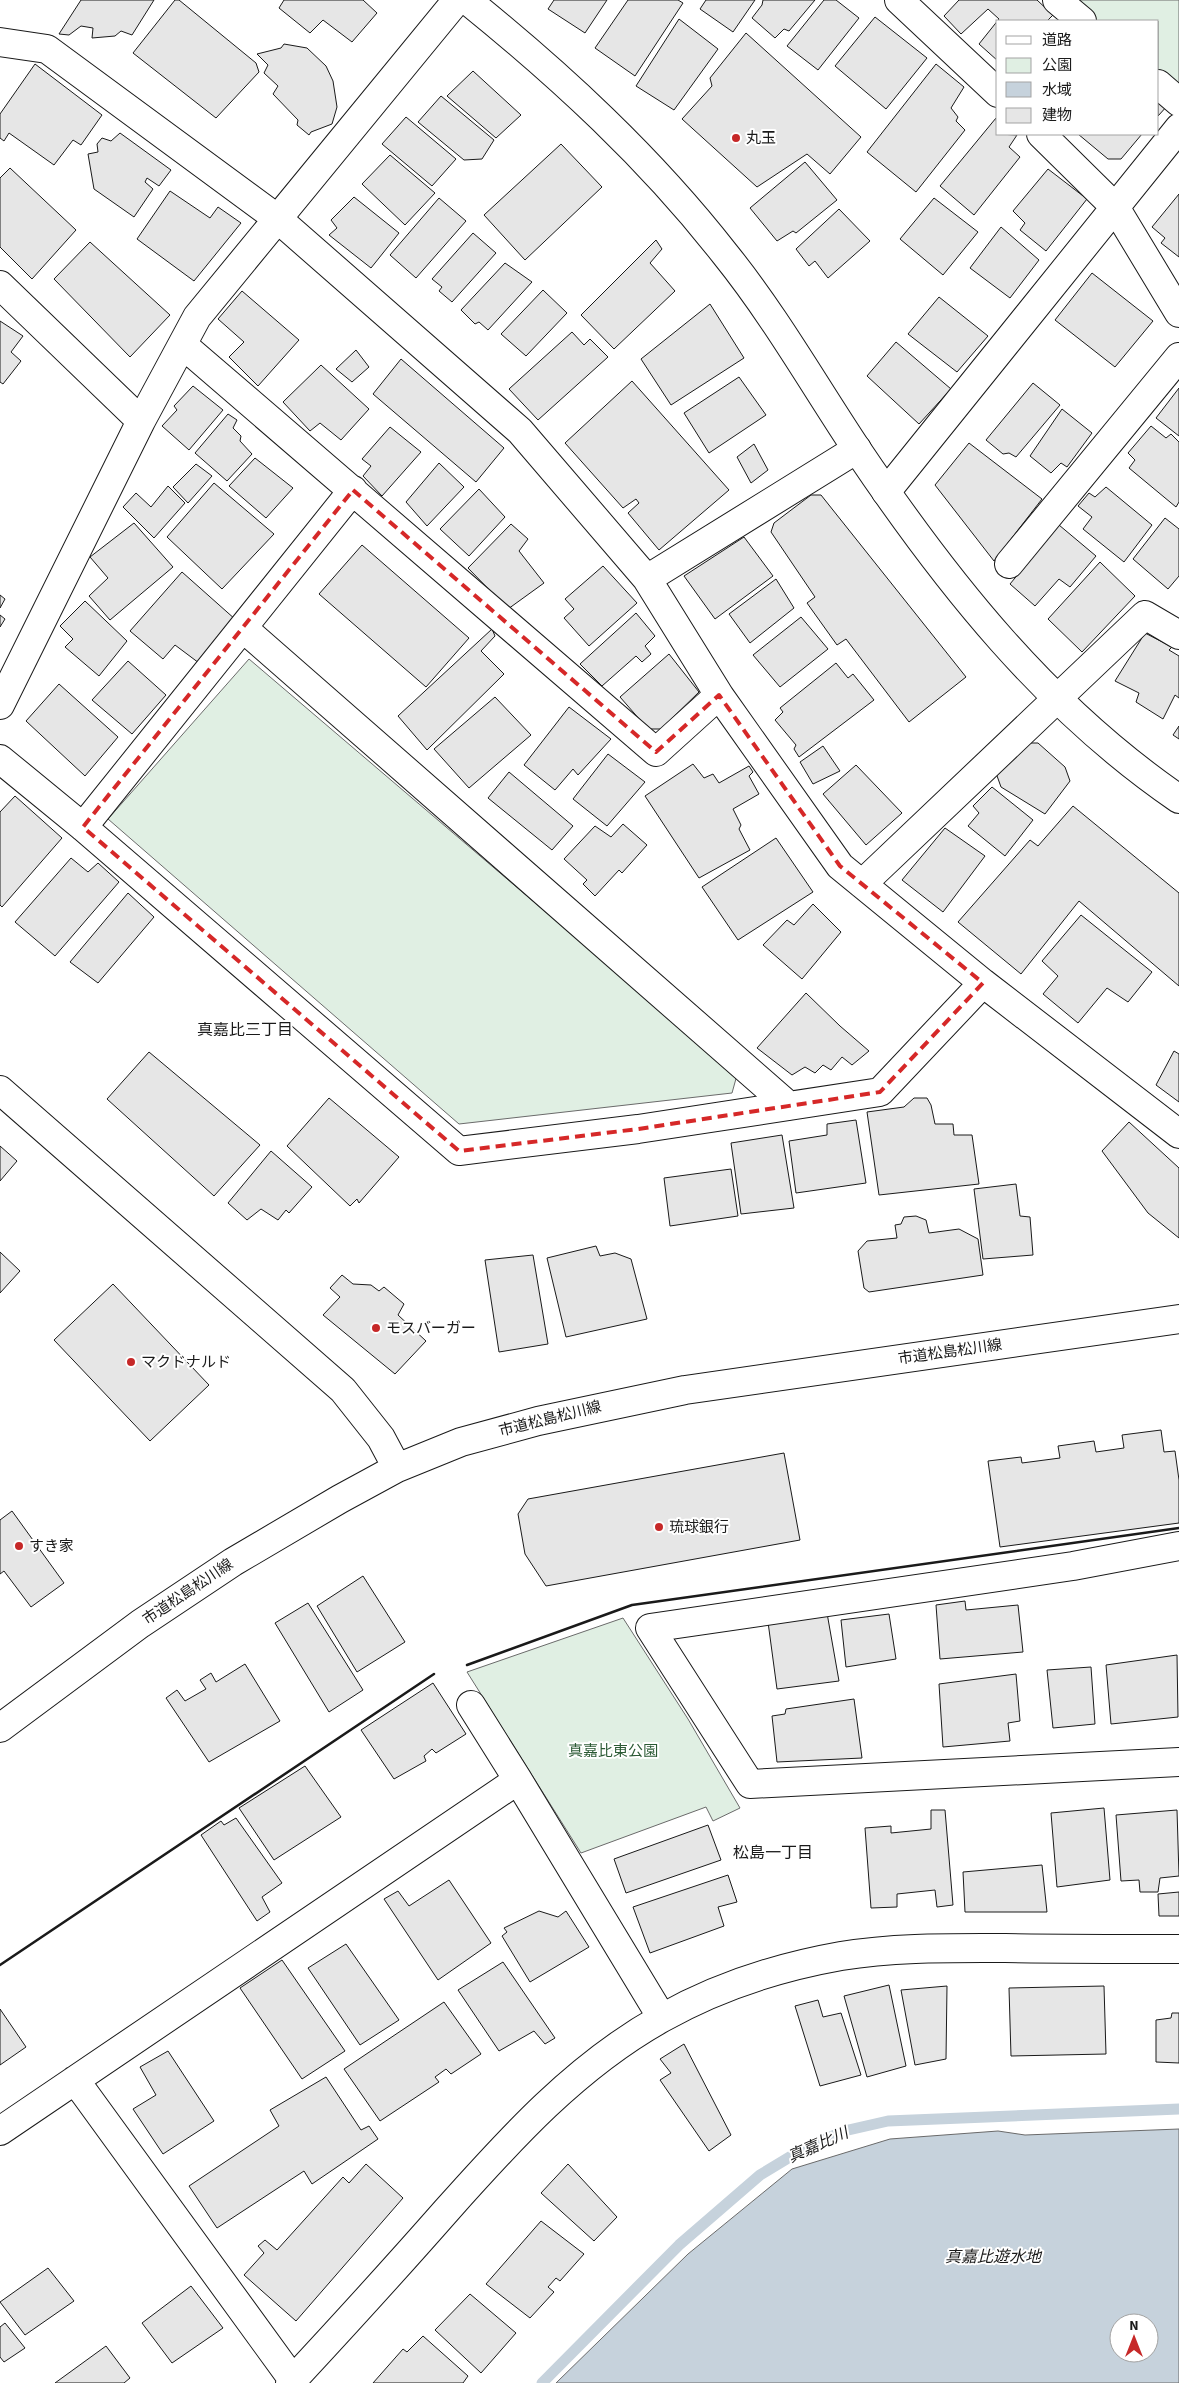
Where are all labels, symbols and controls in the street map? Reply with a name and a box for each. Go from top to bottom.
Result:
legend [996,20,1159,135]
text: 道路 [1042,30,1072,51]
text: 公園 [1042,55,1072,76]
text: 水域 [1042,80,1072,101]
text: 建物 [1042,105,1072,126]
place label: 丸玉 [746,128,776,149]
marker: 丸玉 [730,132,742,144]
district label: 真嘉比三丁目 [197,1019,293,1041]
place label: モスバーガー [386,1318,476,1339]
marker: モスバーガー [370,1322,382,1334]
street label: 市道松島松川線 [897,1334,1003,1370]
place label: マクドナルド [141,1352,231,1373]
marker: マクドナルド [125,1356,137,1368]
street label: 市道松島松川線 [497,1396,603,1442]
place label: 琉球銀行 [669,1517,729,1538]
marker: 琉球銀行 [653,1521,665,1533]
place label: すき家 [29,1536,74,1557]
marker: すき家 [13,1540,25,1552]
street label: 市道松島松川線 [139,1554,237,1630]
park label: 真嘉比東公園 [568,1741,658,1762]
district label: 松島一丁目 [733,1842,813,1864]
water label: 真嘉比川 [784,2121,854,2168]
water label: 真嘉比遊水地 [945,2246,1043,2268]
north arrow [1109,2313,1159,2363]
text: N [1129,2316,1139,2336]

